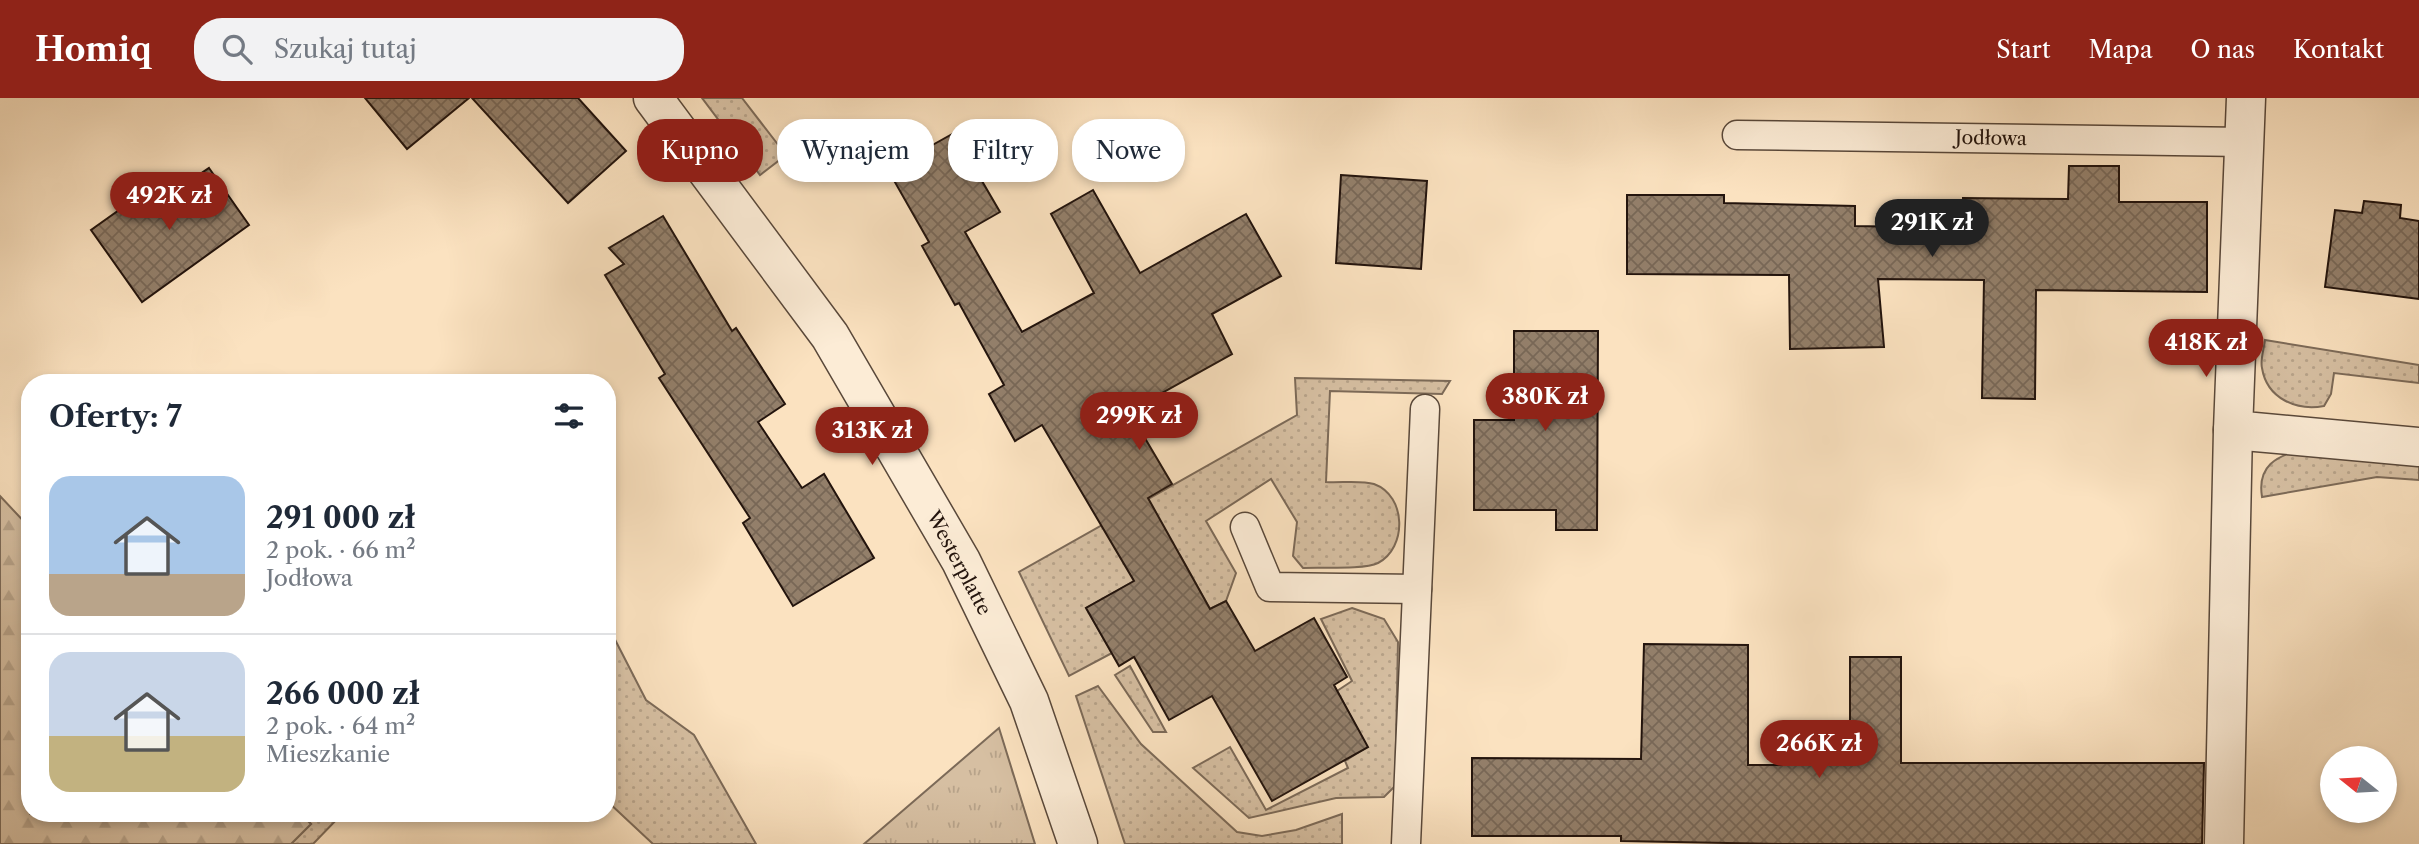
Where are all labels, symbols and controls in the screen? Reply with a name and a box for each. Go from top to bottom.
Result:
search box [194,18,684,81]
text: Homiq [35,29,152,70]
icon: search [218,30,256,68]
text: Szukaj tutaj [274,33,417,65]
text: Start [1996,35,2050,64]
text: Mapa [2088,35,2153,64]
text: O nas [2191,35,2255,64]
text: Kontakt [2293,35,2384,64]
chip: Kupno [637,119,763,182]
chip: Wynajem [777,119,934,182]
chip: Filtry [948,119,1058,182]
chip: Nowe [1072,119,1185,182]
street label: Jodłowa [1952,126,2027,150]
pin: 492K zł [104,172,234,232]
text: 492K zł [126,181,212,209]
pin: 291K zł [1867,200,1997,259]
text: 291K zł [1891,208,1973,236]
pin: 418K zł [2141,320,2271,379]
text: 418K zł [2165,328,2247,356]
pin: 380K zł [1480,374,1610,433]
text: 380K zł [1502,382,1588,410]
pin: 299K zł [1074,392,1204,452]
icon: filters [550,397,588,435]
text: Oferty: 7 [49,398,182,435]
text: 299K zł [1096,401,1182,429]
pin: 313K zł [807,408,937,467]
text: 313K zł [831,416,913,444]
text: 291 000 zł [266,499,415,536]
icon: home [105,504,189,588]
street label: Westerplatte [921,506,996,619]
text: 2 pok. · 66 m² [266,536,416,564]
text: Jodłowa [266,564,353,592]
text: 266 000 zł [266,675,420,712]
icon: home [105,680,189,764]
text: 2 pok. · 64 m² [266,712,415,740]
pin: 266K zł [1754,720,1884,780]
text: 266K zł [1776,729,1862,757]
text: Mieszkanie [266,740,390,768]
north arrow [2320,746,2398,822]
map controls [2320,746,2397,823]

